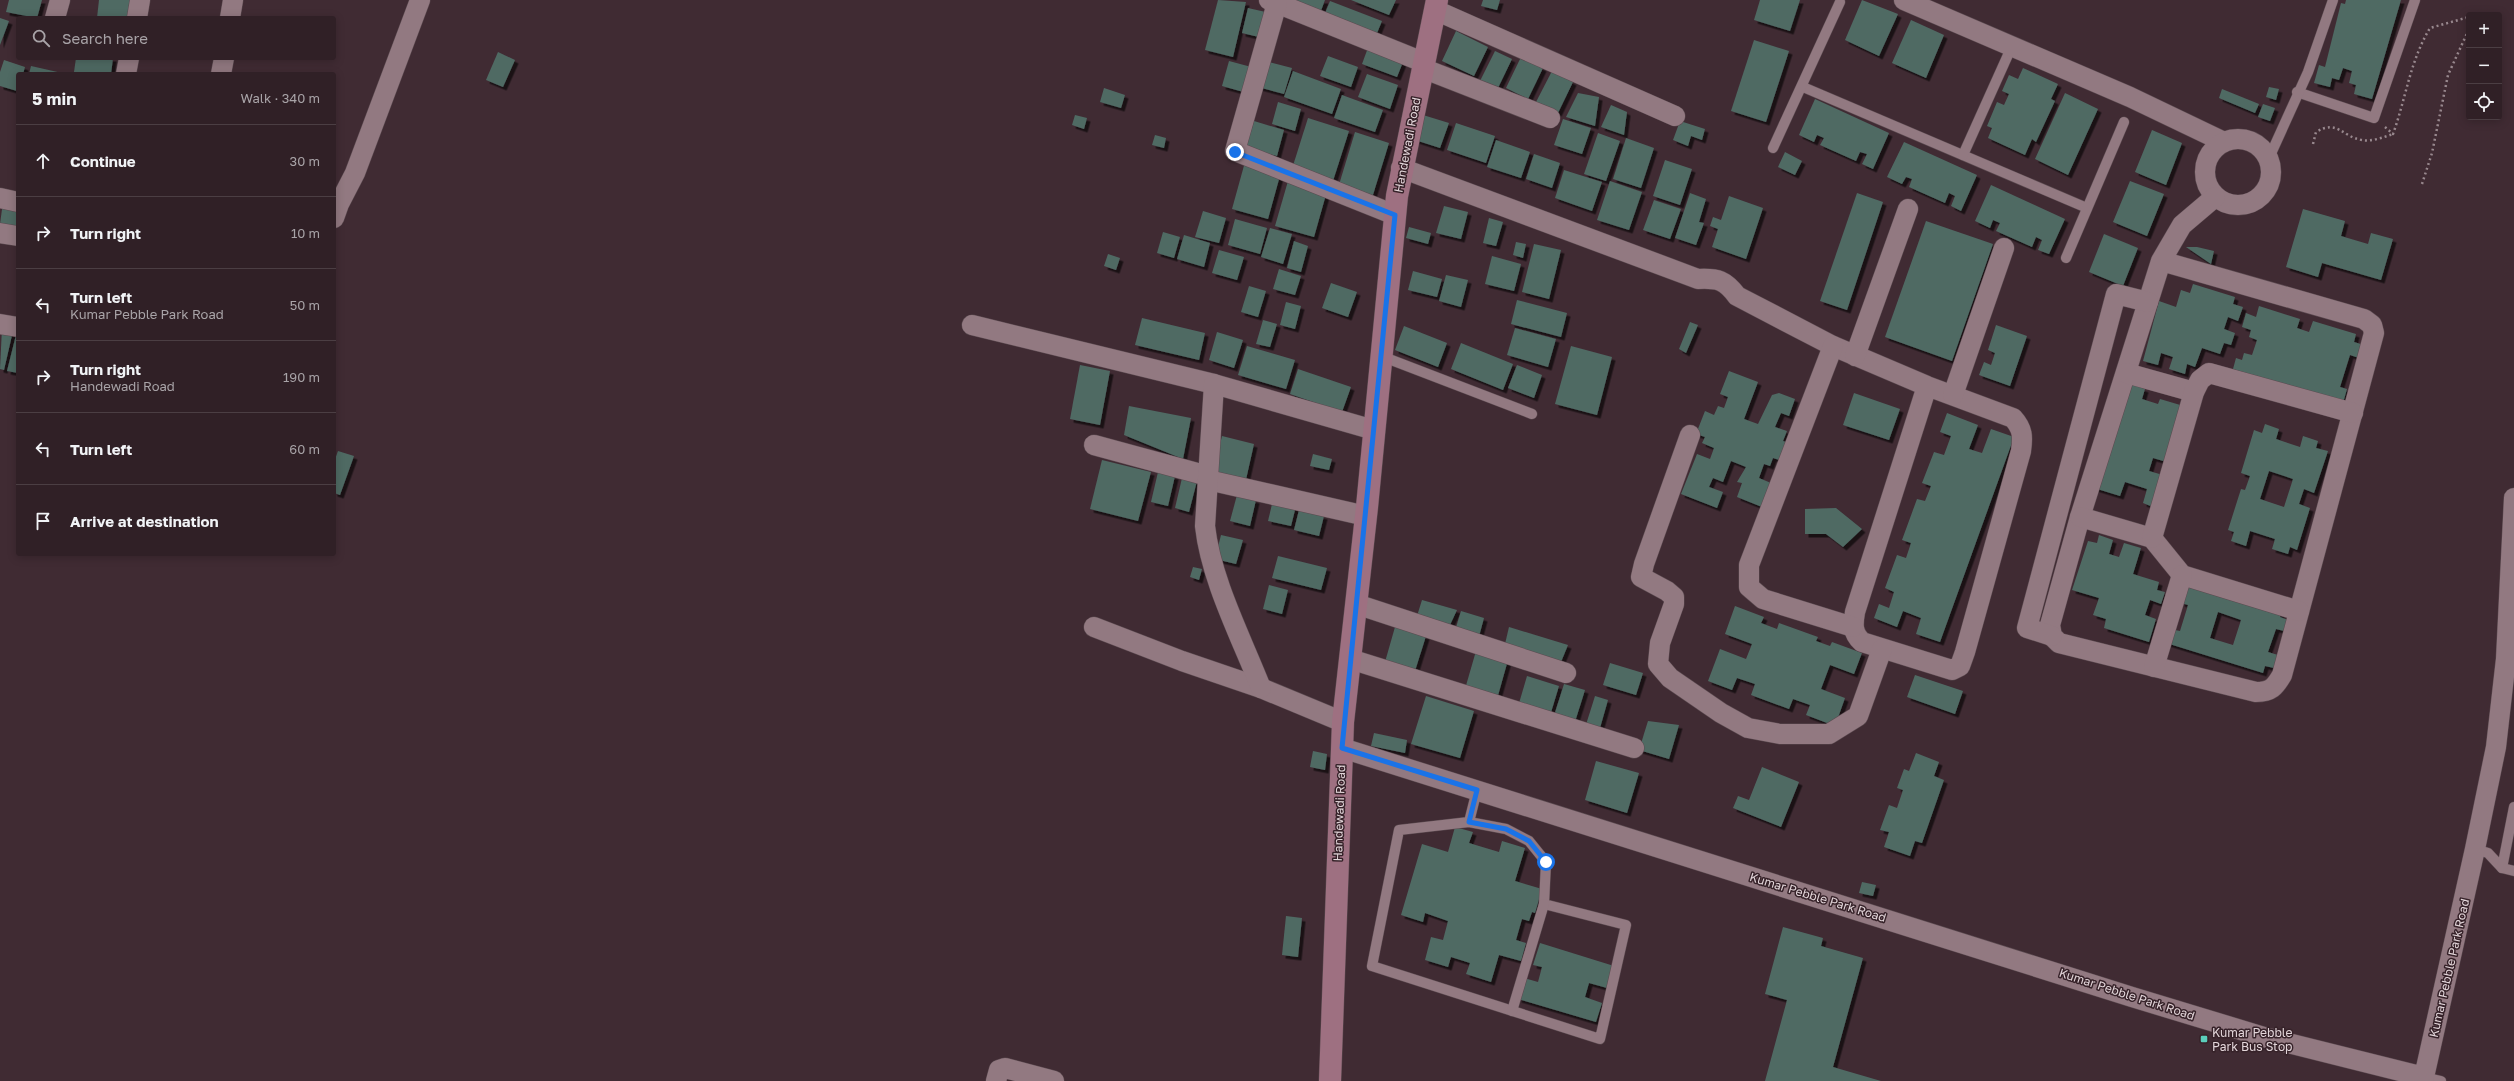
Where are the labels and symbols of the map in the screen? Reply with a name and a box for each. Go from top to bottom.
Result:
street label: Handewadi Road [1390,96,1424,194]
route end [1226,143,1244,161]
street label: Handewadi Road [1330,764,1348,862]
route start [1537,853,1555,871]
street label: Kumar Pebble Park Road [1748,869,1888,925]
street label: Kumar Pebble Park Road [2426,897,2472,1039]
street label: Kumar Pebble Park Road [2057,965,2197,1023]
place label: Kumar Pebble Park Bus Stop [2212,1025,2293,1054]
marker: Kumar Pebble Park Bus Stop [2199,1034,2209,1044]

